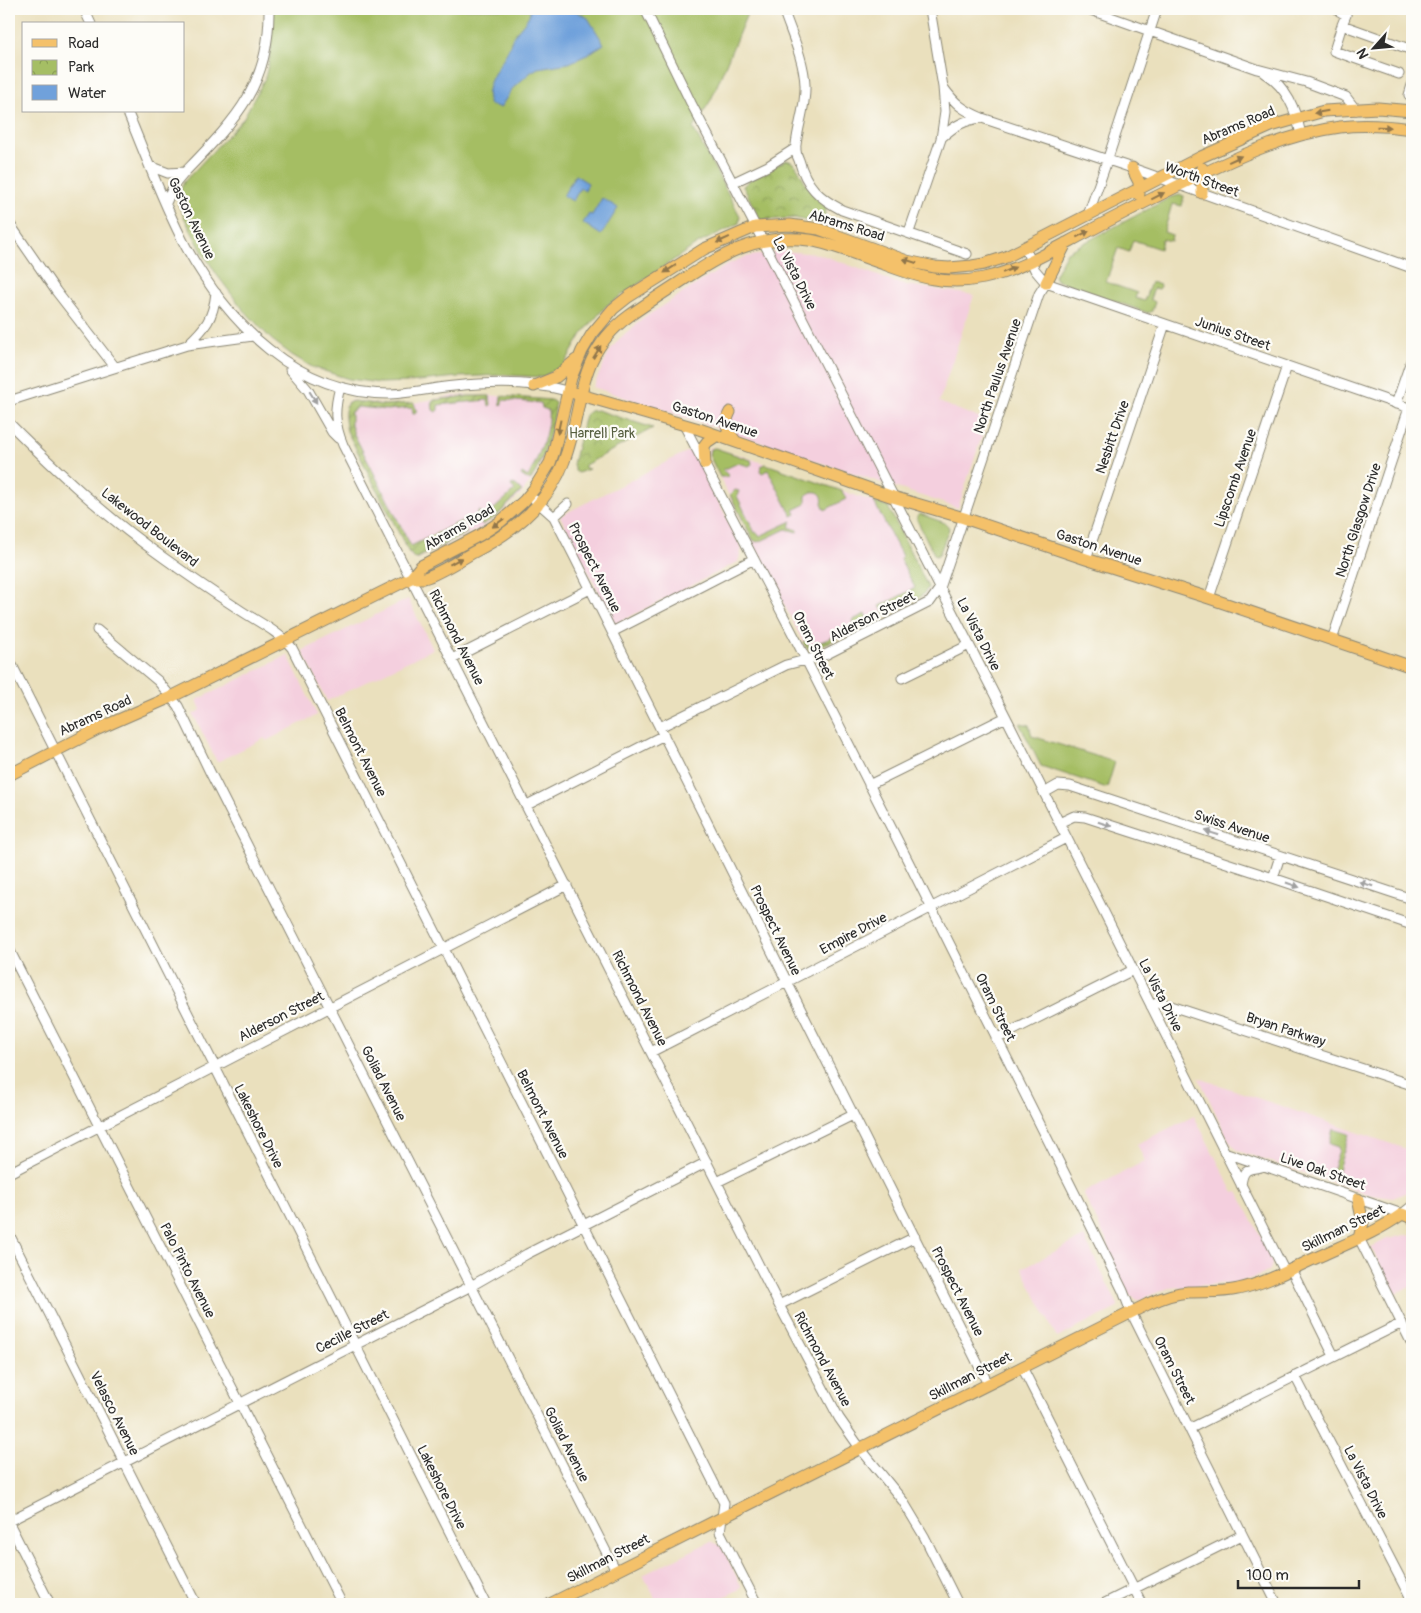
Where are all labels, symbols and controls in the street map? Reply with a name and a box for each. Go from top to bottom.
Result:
legend [22,22,185,112]
north arrow [1348,22,1398,72]
text: Road [68,34,99,53]
text: N [1353,46,1373,62]
text: Park [68,58,95,77]
text: Water [68,84,107,103]
street label: Abrams Road [1199,102,1278,149]
one-way arrow [1313,109,1329,117]
one-way arrow [1376,123,1392,131]
one-way arrow [1228,155,1242,163]
street label: Worth Street [1162,158,1242,201]
street label: Gaston Avenue [164,174,219,262]
one-way arrow [1151,192,1165,200]
street label: Abrams Road [807,206,887,245]
one-way arrow [1076,230,1090,238]
street label: La Vista Drive [769,234,820,313]
one-way arrow [716,236,730,244]
one-way arrow [903,257,918,265]
one-way arrow [663,265,677,274]
one-way arrow [1002,265,1017,273]
street label: Junius Street [1193,313,1273,354]
street label: North Paulus Avenue [970,316,1025,436]
one-way arrow [592,345,601,358]
one-way arrow [308,390,317,403]
street label: Gaston Avenue [670,398,760,441]
street label: Nesbitt Drive [1092,398,1133,476]
one-way arrow [555,420,563,436]
park label: Harrell Park [569,425,635,442]
street label: Lipscomb Avenue [1211,427,1260,530]
street label: North Glasgow Drive [1332,461,1385,579]
street label: Lakewood Boulevard [98,484,202,571]
street label: Abrams Road [421,501,497,554]
one-way arrow [492,517,505,527]
street label: Prospect Avenue [565,520,624,615]
street label: Gaston Avenue [1054,526,1144,569]
one-way arrow [449,557,463,566]
street label: Richmond Avenue [425,587,488,688]
street label: Alderson Street [827,587,918,645]
street label: La Vista Drive [953,595,1004,674]
street label: Oram Street [789,608,838,682]
street label: Abrams Road [56,691,134,740]
street label: Belmont Avenue [331,705,390,800]
street label: Swiss Avenue [1192,806,1272,847]
one-way arrow [1098,821,1113,828]
one-way arrow [1204,829,1219,836]
one-way arrow [1358,880,1373,888]
one-way arrow [1286,881,1301,889]
street label: Prospect Avenue [746,882,805,978]
street label: Empire Drive [817,909,890,958]
street label: Richmond Avenue [608,948,671,1049]
street label: La Vista Drive [1135,956,1186,1035]
street label: Oram Street [972,970,1020,1044]
street label: Alderson Street [236,987,327,1045]
street label: Bryan Parkway [1244,1009,1328,1050]
street label: Goliad Avenue [357,1043,410,1124]
street label: Belmont Avenue [513,1067,572,1162]
street label: Lakeshore Drive [230,1081,287,1171]
street label: Live Oak Street [1278,1149,1368,1194]
street label: Skillman Street [1299,1201,1388,1256]
street label: Palo Pinto Avenue [156,1220,219,1321]
street label: Prospect Avenue [928,1244,987,1339]
street label: Cecille Street [313,1306,392,1357]
street label: Richmond Avenue [790,1309,855,1410]
street label: Oram Street [1150,1333,1199,1407]
street label: Skillman Street [926,1348,1015,1405]
street label: Velasco Avenue [86,1368,143,1458]
street label: Goliad Avenue [540,1404,593,1485]
street label: Lakeshore Drive [413,1442,470,1532]
street label: La Vista Drive [1340,1443,1391,1522]
street label: Skillman Street [564,1530,653,1587]
scale bar [1238,1558,1360,1590]
text: 100 m [1246,1566,1289,1585]

